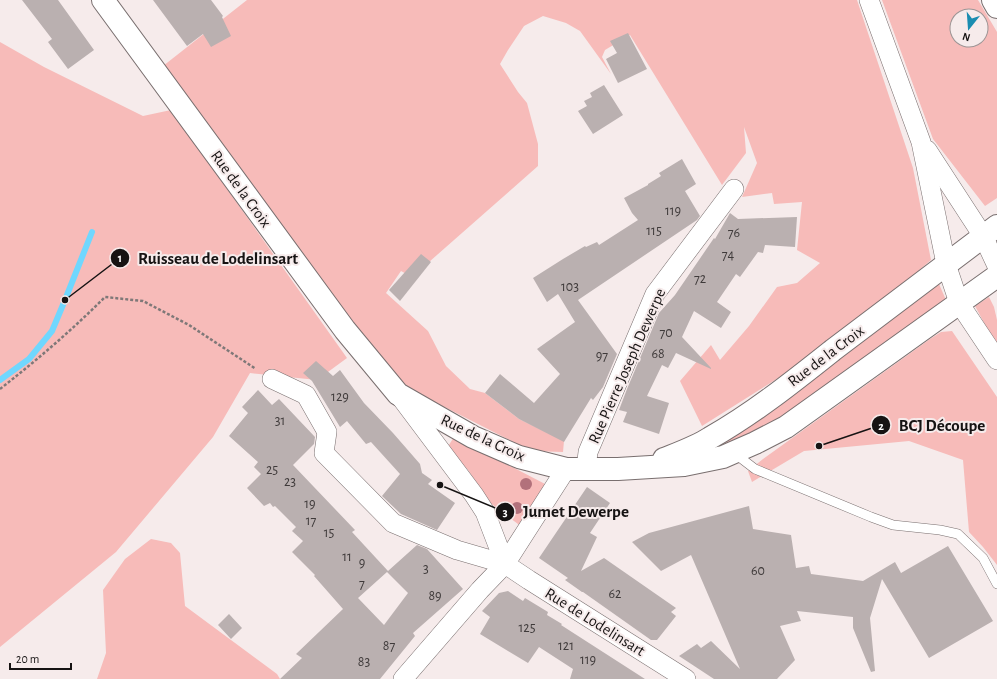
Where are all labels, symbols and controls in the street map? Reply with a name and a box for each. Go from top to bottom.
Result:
north arrow [949,8,989,48]
text: N [961,31,971,43]
street label: Rue de la Croix [208,148,274,230]
house number: 119 [665,204,681,218]
house number: 115 [646,224,662,238]
house number: 76 [728,226,740,240]
callout: Ruisseau de Lodelinsart [110,243,306,272]
house number: 74 [722,248,735,262]
text: Ruisseau de Lodelinsart [138,250,298,267]
text: 1 [118,252,122,264]
house number: 72 [694,272,706,286]
house number: 103 [561,280,579,294]
street label: Rue Pierre Joseph Dewerpe [586,286,668,446]
street label: Rue de la Croix [785,322,867,390]
house number: 70 [659,326,673,340]
house number: 68 [651,347,665,361]
house number: 97 [596,349,608,363]
house number: 129 [331,390,349,404]
callout: BCJ Découpe [871,411,993,440]
street label: Rue de la Croix [438,412,528,464]
house number: 31 [275,414,285,428]
text: BCJ Découpe [899,417,985,434]
text: 2 [878,420,884,432]
house number: 25 [266,463,278,477]
house number: 23 [284,475,296,489]
house number: 19 [304,497,316,511]
callout: Jumet Dewerpe [495,497,637,526]
text: Jumet Dewerpe [523,503,629,520]
text: 3 [502,506,508,518]
house number: 17 [306,514,316,528]
house number: 15 [324,526,334,540]
house number: 11 [342,550,352,564]
house number: 9 [359,556,365,570]
house number: 3 [423,562,429,576]
house number: 60 [751,564,765,578]
house number: 7 [359,577,365,591]
street label: Rue de Lodelinsart [542,585,648,659]
house number: 62 [609,587,621,601]
house number: 89 [428,589,442,603]
house number: 125 [518,621,536,635]
house number: 87 [383,639,395,653]
house number: 121 [558,639,574,653]
scale bar [10,645,71,671]
text: 20 m [16,653,39,665]
house number: 119 [580,653,596,667]
house number: 83 [358,655,370,669]

